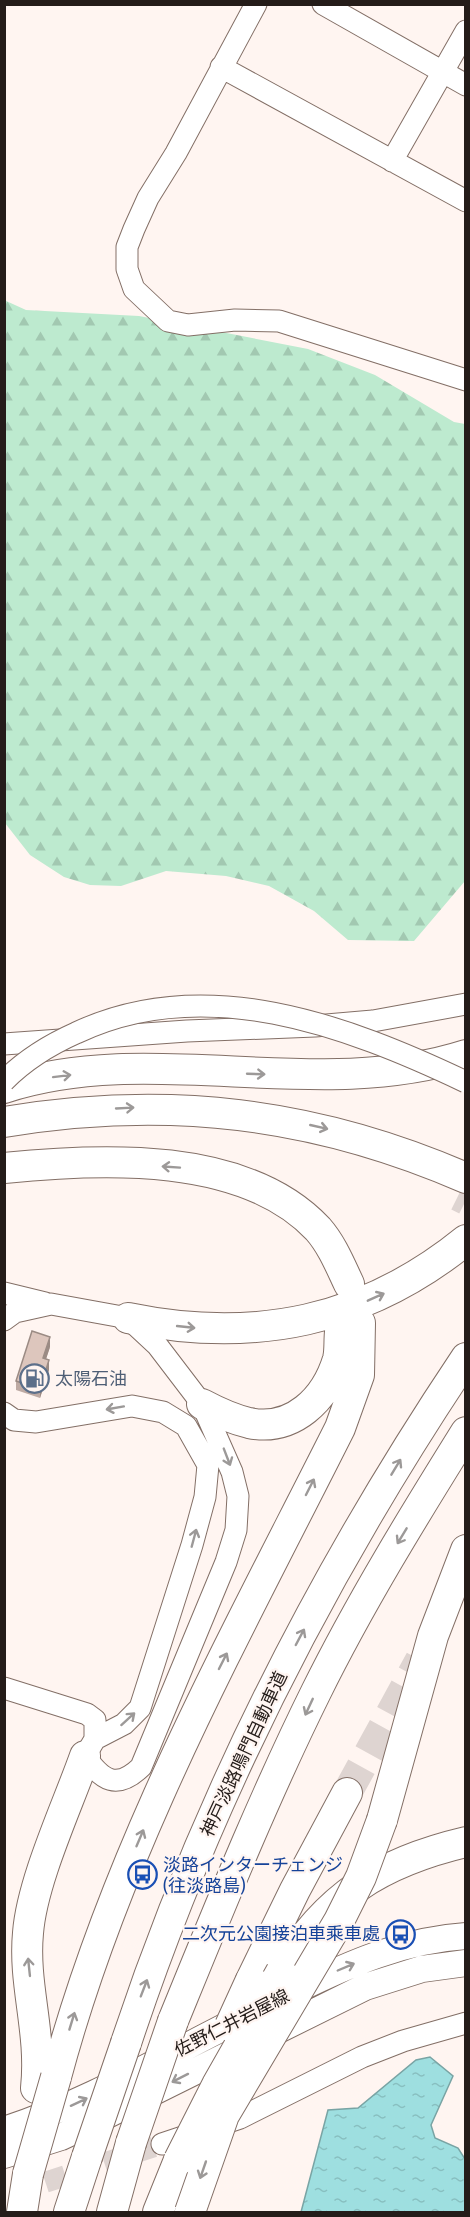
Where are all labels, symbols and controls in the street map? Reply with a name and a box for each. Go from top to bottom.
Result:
one-way arrow [246,1068,266,1079]
one-way arrow [51,1070,71,1081]
one-way arrow [115,1103,135,1114]
one-way arrow [309,1122,328,1134]
one-way arrow [162,1161,182,1172]
one-way arrow [367,1290,385,1302]
one-way arrow [176,1322,196,1333]
fuel station icon: 太陽石油 [18,1363,50,1395]
place label: 太陽石油 [55,1368,127,1390]
one-way arrow [106,1403,125,1414]
one-way arrow [222,1448,233,1466]
one-way arrow [390,1459,402,1476]
one-way arrow [305,1479,317,1497]
one-way arrow [396,1527,408,1544]
one-way arrow [189,1529,201,1548]
one-way arrow [295,1629,306,1647]
one-way arrow [217,1653,229,1671]
street label: 神戸淡路鳴門自動車道 [196,1668,292,1840]
one-way arrow [303,1698,315,1716]
one-way arrow [120,1712,135,1726]
one-way arrow [135,1829,146,1848]
place label: 淡路インターチェンジ (往淡路島) [163,1854,343,1897]
bus stop icon: 淡路インターチェンジ (往淡路島) [126,1859,158,1891]
bus stop icon: 二次元公園接泊車乘車處 [385,1918,417,1950]
place label: 二次元公園接泊車乘車處 [182,1923,380,1945]
one-way arrow [23,1958,34,1977]
one-way arrow [337,1960,355,1972]
one-way arrow [140,1979,151,1998]
street label: 佐野仁井岩屋線 [171,1985,293,2061]
one-way arrow [67,2012,78,2031]
one-way arrow [171,2073,189,2085]
one-way arrow [69,2096,87,2107]
one-way arrow [196,2160,207,2179]

